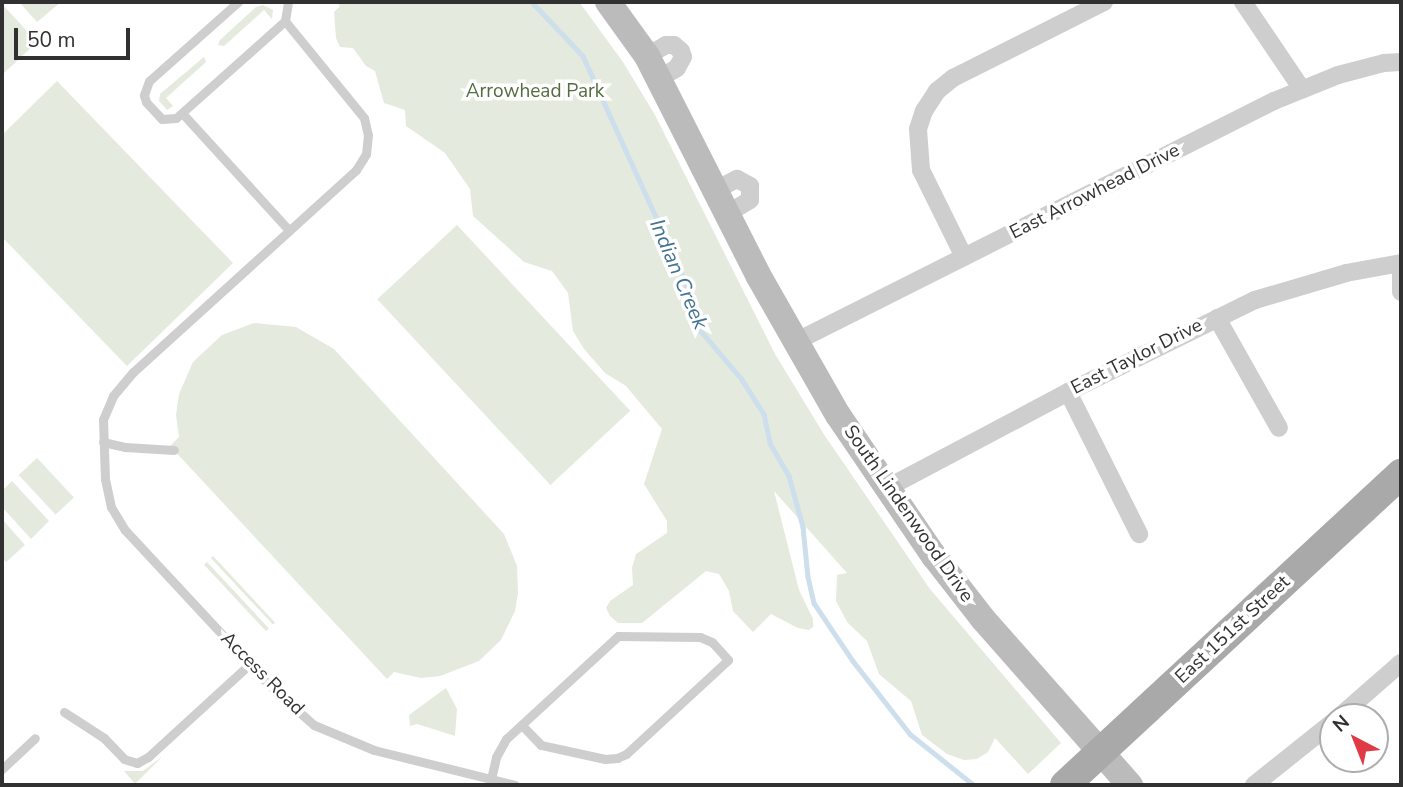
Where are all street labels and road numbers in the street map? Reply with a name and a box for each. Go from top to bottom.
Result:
street label: East Arrowhead Drive [1006,139,1184,245]
street label: East Taylor Drive [1068,314,1206,400]
street label: South Lindenwood Drive [838,421,978,607]
street label: East 151st Street [1171,571,1295,689]
street label: Access Road [216,628,308,720]

